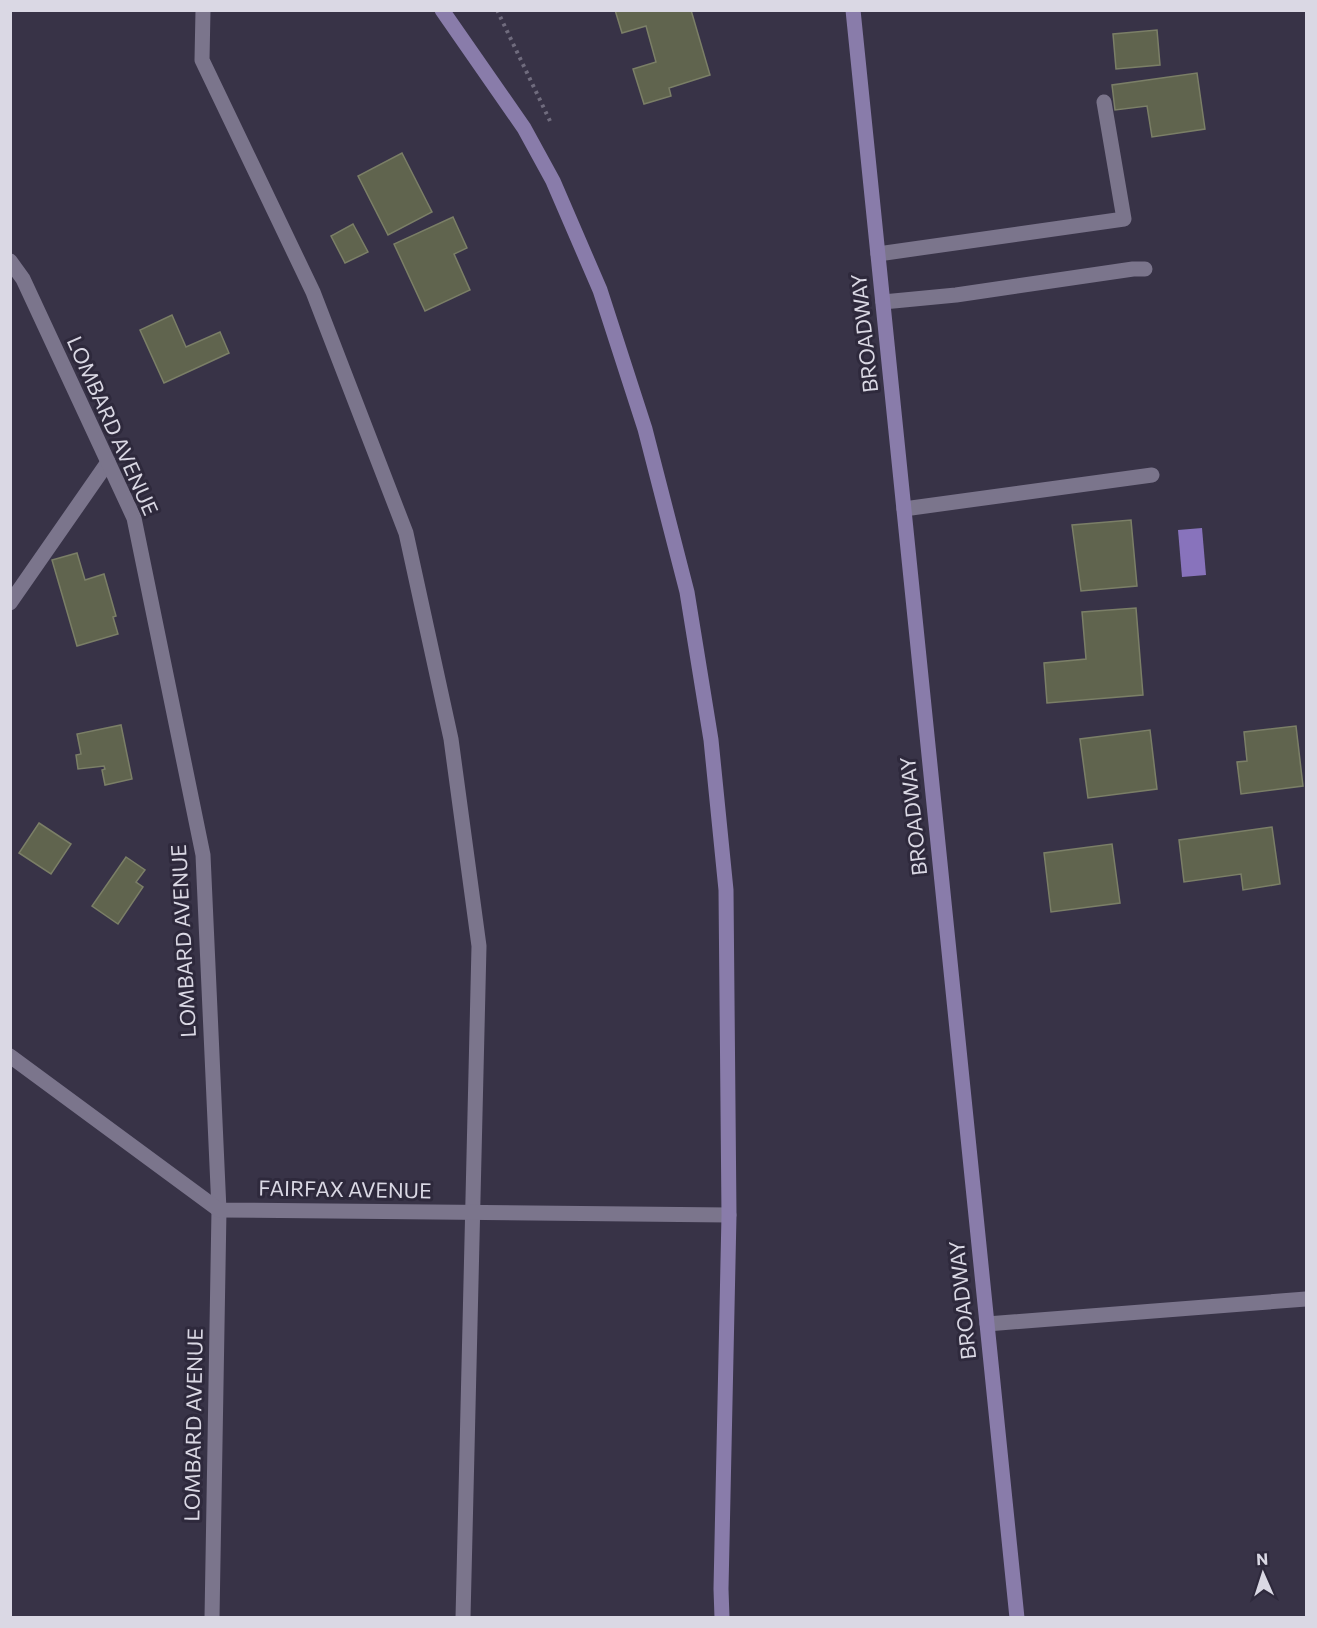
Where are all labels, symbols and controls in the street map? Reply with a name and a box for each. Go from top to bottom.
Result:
street label: BROADWAY [845,272,882,394]
street label: LOMBARD AVENUE [63,332,164,519]
street label: BROADWAY [894,755,931,877]
street label: LOMBARD AVENUE [165,844,200,1038]
street label: FAIRFAX AVENUE [258,1174,432,1203]
street label: BROADWAY [943,1239,980,1361]
street label: LOMBARD AVENUE [178,1328,207,1522]
north arrow [1233,1544,1293,1604]
text: N [1256,1549,1269,1568]

